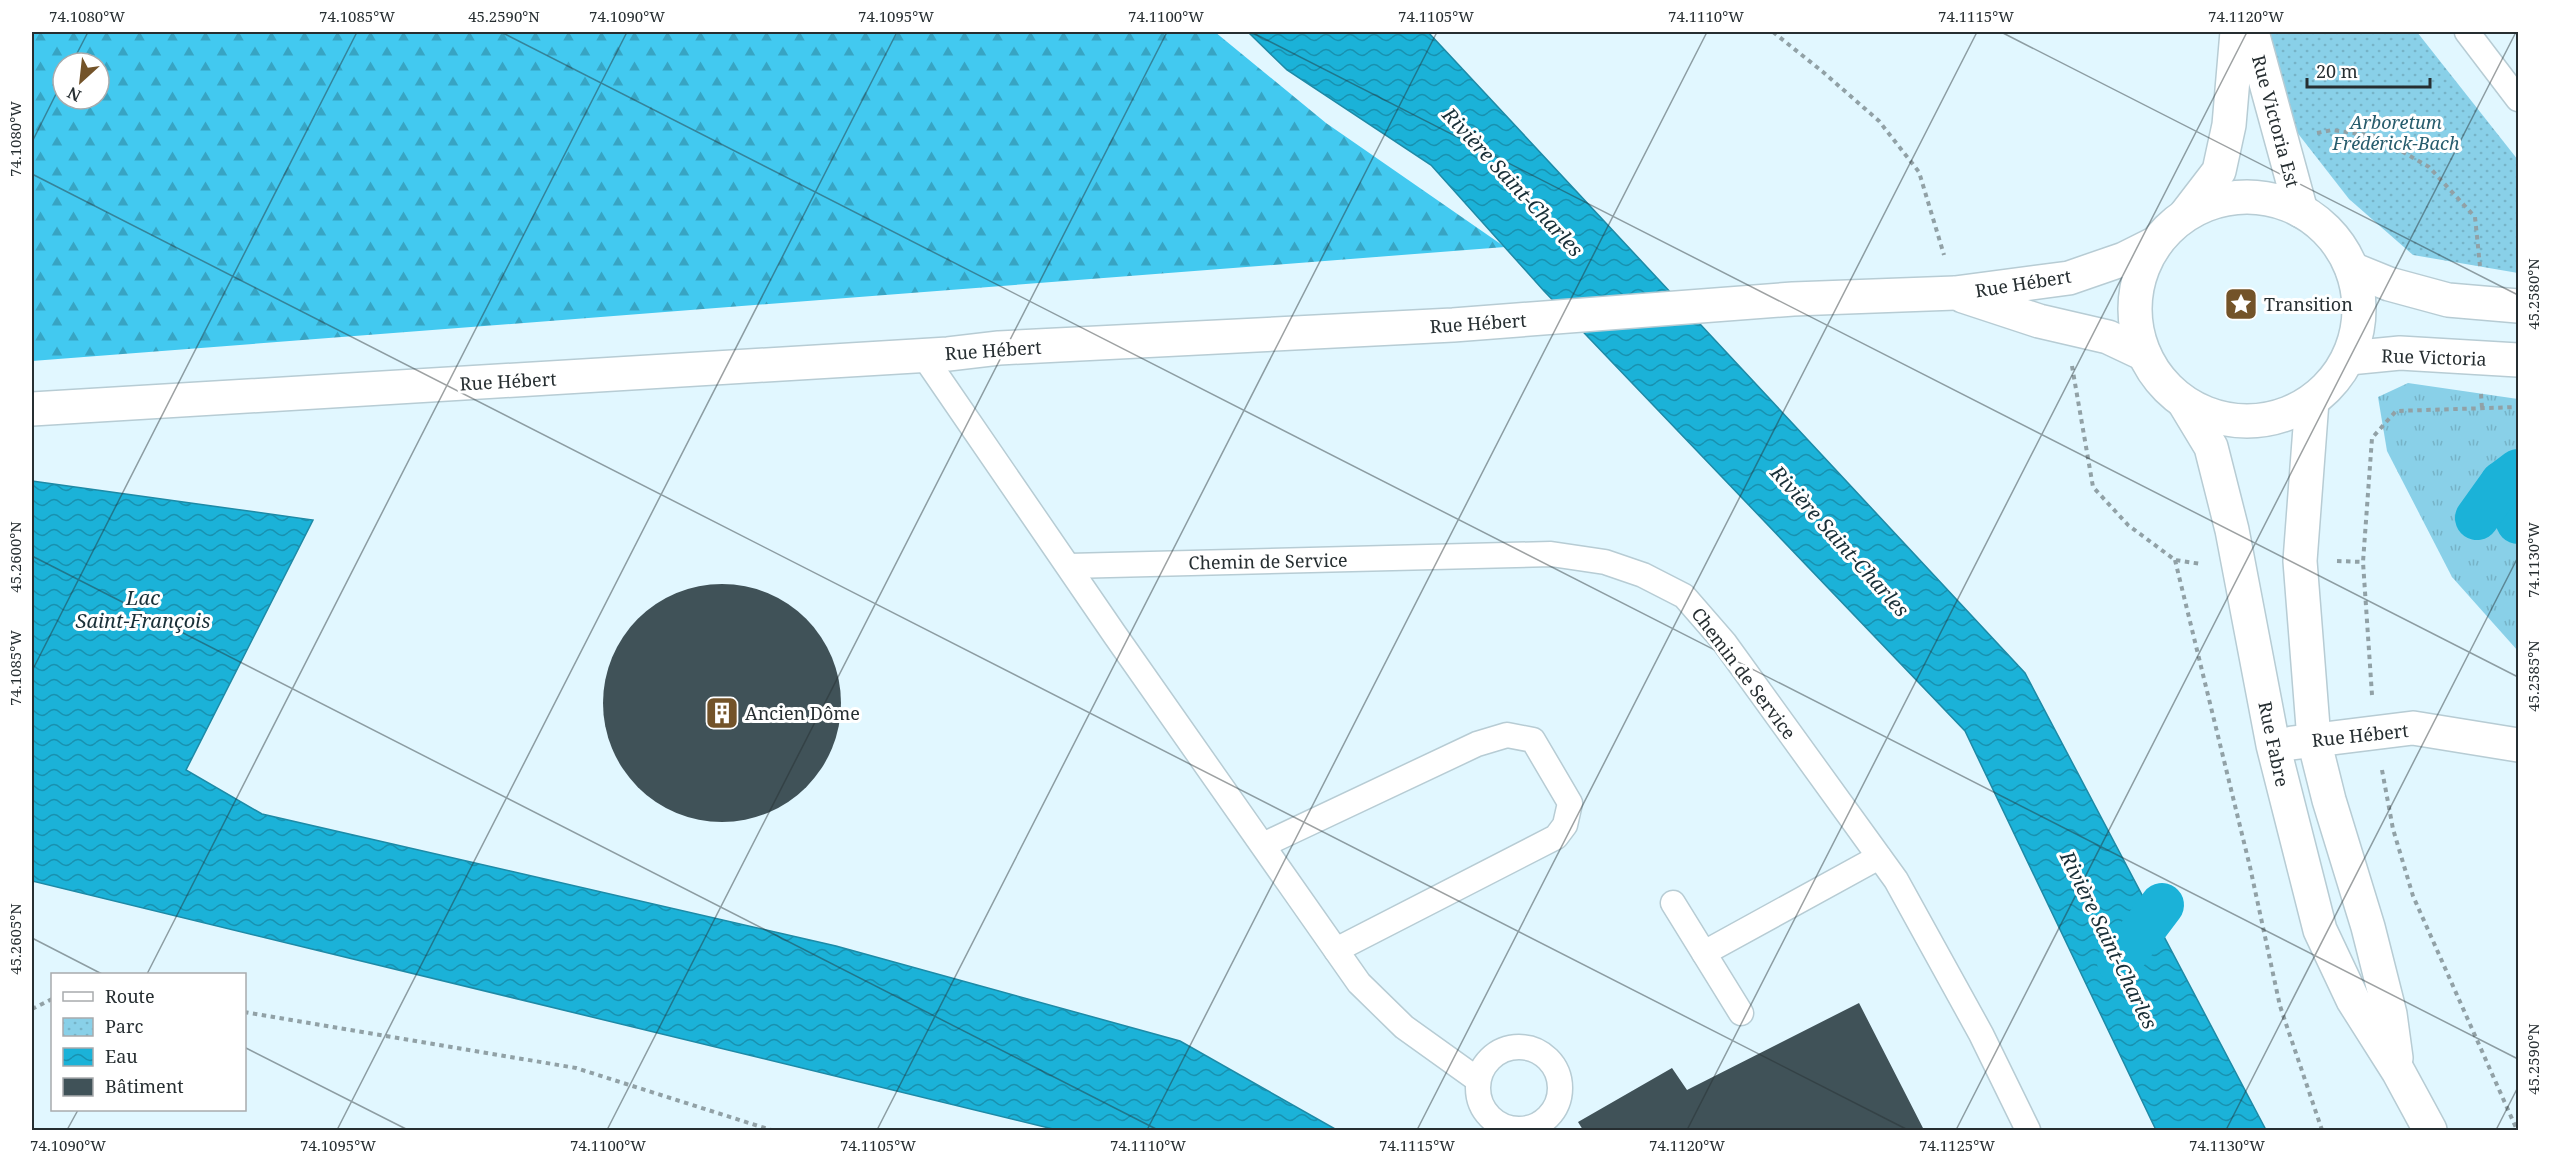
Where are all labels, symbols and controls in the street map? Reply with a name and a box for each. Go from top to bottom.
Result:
text: 74.1080°W [49,6,125,26]
text: 74.1085°W [319,6,395,26]
text: 45.2590°N [468,6,540,26]
text: 74.1090°W [589,6,665,26]
text: 74.1095°W [858,6,934,26]
text: 74.1100°W [1128,6,1204,26]
text: 74.1105°W [1398,6,1474,26]
text: 74.1110°W [1668,6,1744,26]
text: 74.1115°W [1938,6,2014,26]
text: 74.1120°W [2208,6,2284,26]
north arrow [51,51,111,111]
scale bar [2307,51,2430,89]
street label: Rue Victoria Est [2247,52,2305,190]
text: 20 m [2316,59,2358,83]
text: N [63,82,85,107]
text: 74.1080°W [5,101,25,177]
water label: Rivière Saint-Charles [1436,101,1589,262]
park label: Arboretum Frédérick-Bach [2331,110,2460,155]
text: 45.2580°N [2523,258,2543,330]
street label: Rue Hébert [1973,264,2073,302]
place icon: Transition [2223,286,2259,322]
place label: Transition [2264,292,2353,316]
street label: Rue Hébert [1429,308,1527,338]
street label: Rue Hébert [944,335,1042,365]
street label: Rue Victoria [2381,343,2487,371]
street label: Rue Hébert [459,366,557,396]
water label: Rivière Saint-Charles [1764,459,1915,622]
text: 45.2600°N [5,521,25,593]
text: 74.1130°W [2523,522,2543,598]
street label: Chemin de Service [1188,548,1348,574]
water label: Lac Saint-François [76,584,210,634]
street label: Chemin de Service [1687,602,1801,744]
text: 74.1085°W [5,630,25,706]
text: 45.2585°N [2523,640,2543,712]
building icon: Ancien Dôme [704,695,740,731]
street label: Rue Fabre [2253,699,2295,789]
place label: Ancien Dôme [745,701,860,725]
street label: Rue Hébert [2311,718,2409,752]
water label: Rivière Saint-Charles [2054,846,2164,1033]
text: 45.2605°N [5,903,25,975]
legend [51,973,246,1111]
text: Route [105,984,155,1008]
text: Parc [105,1014,143,1038]
text: 45.2590°N [2523,1023,2543,1095]
text: Eau [105,1044,138,1068]
text: Bâtiment [105,1074,184,1098]
text: 74.1090°W [30,1135,106,1155]
text: 74.1095°W [300,1135,376,1155]
text: 74.1100°W [570,1135,646,1155]
text: 74.1105°W [840,1135,916,1155]
text: 74.1110°W [1110,1135,1186,1155]
text: 74.1115°W [1379,1135,1455,1155]
text: 74.1120°W [1649,1135,1725,1155]
text: 74.1125°W [1919,1135,1995,1155]
text: 74.1130°W [2189,1135,2265,1155]

